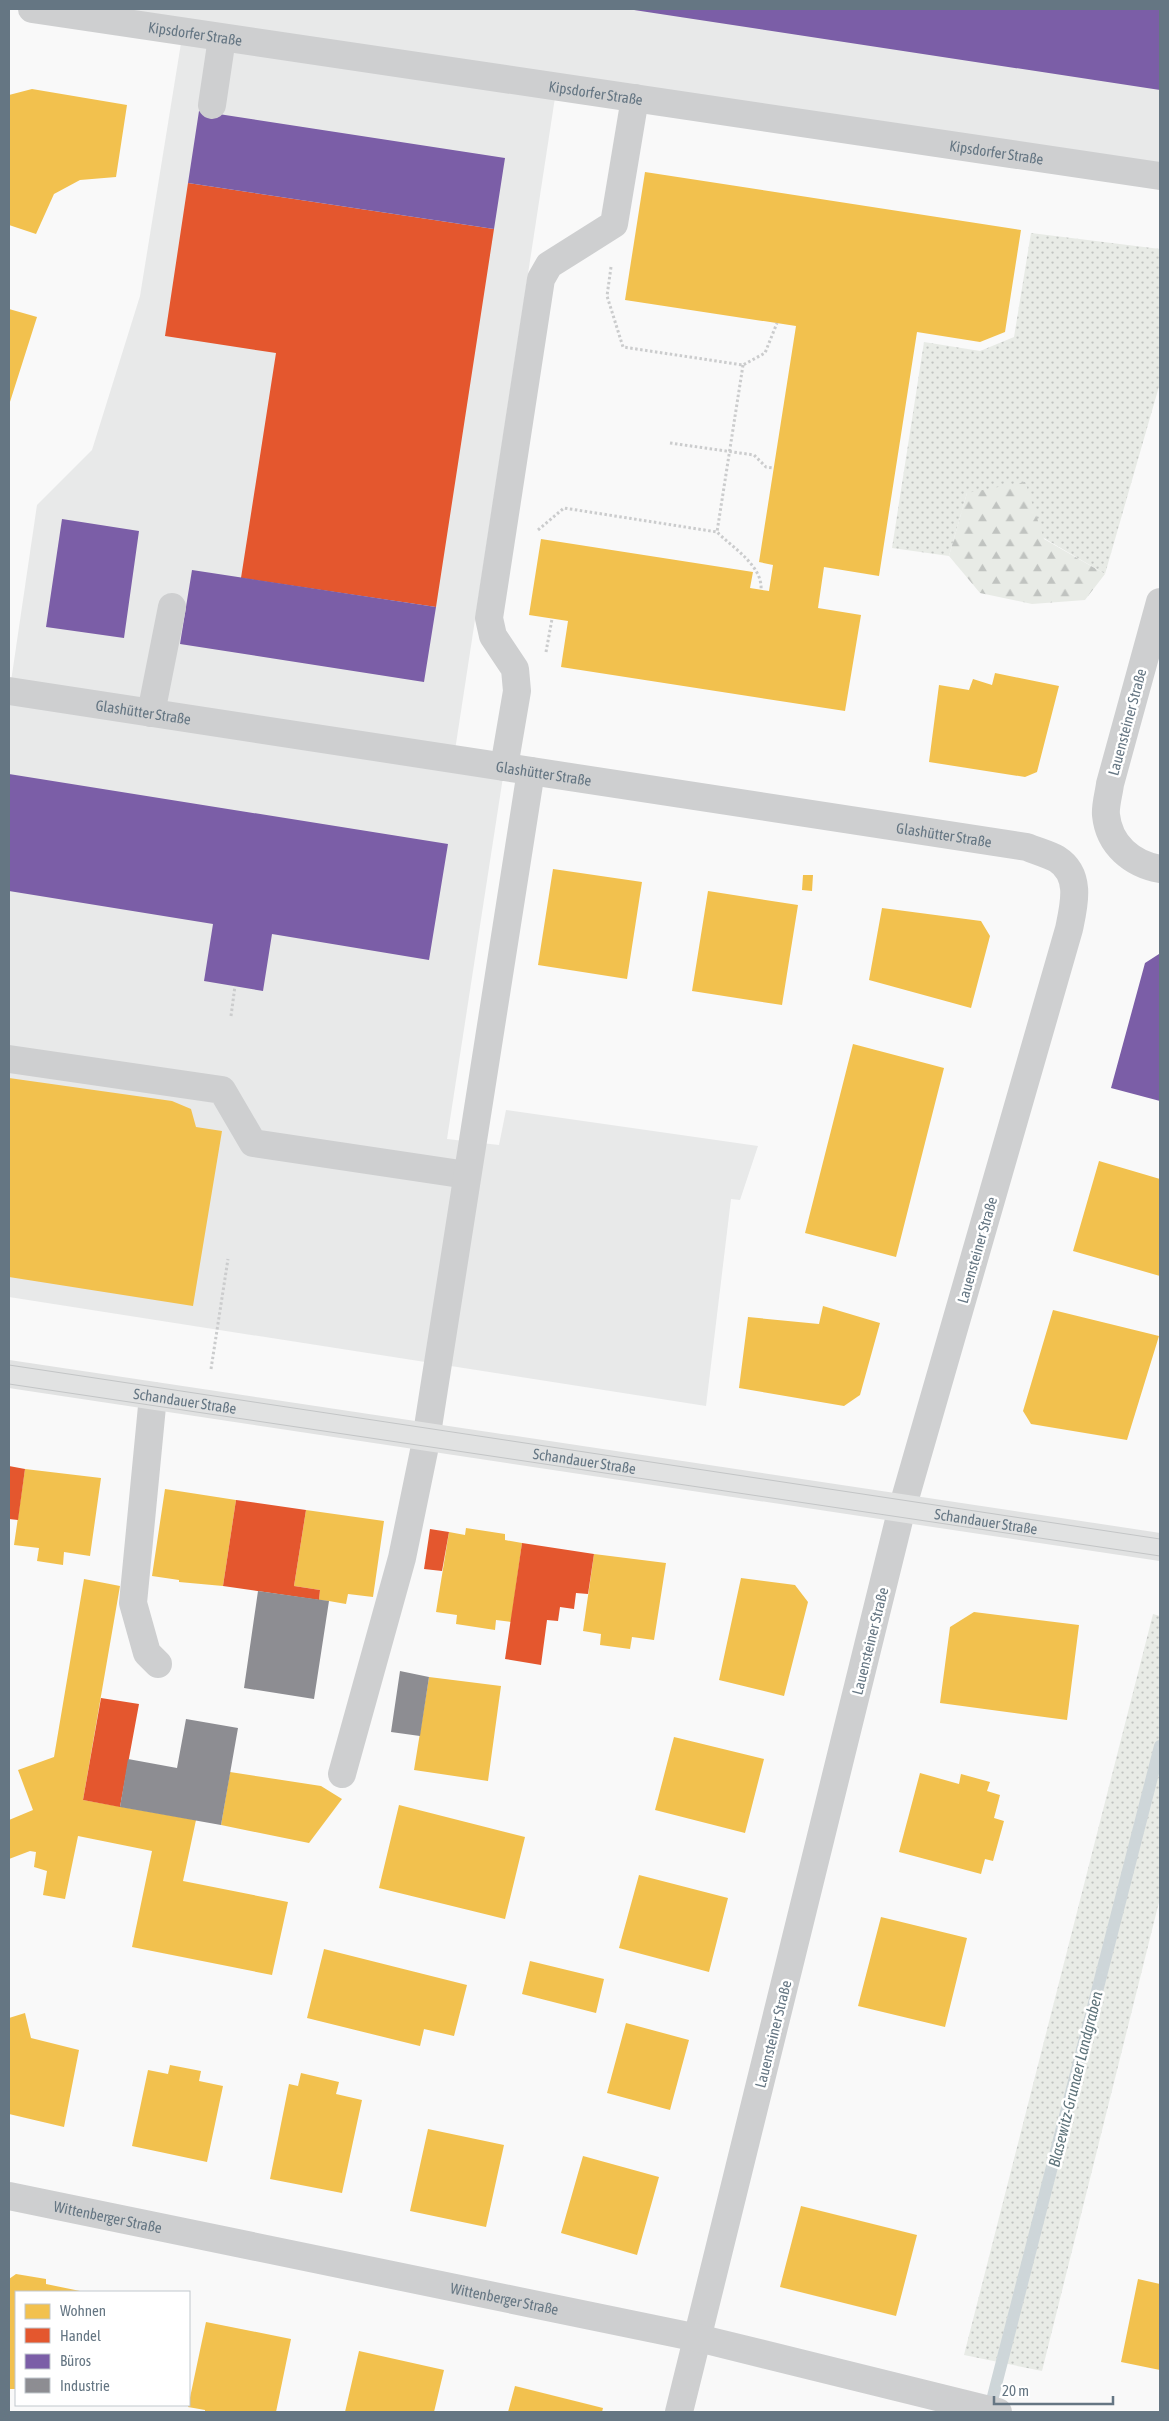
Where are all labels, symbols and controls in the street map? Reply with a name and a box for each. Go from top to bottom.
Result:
street label: Kipsdorfer Straße [147,18,244,49]
street label: Kipsdorfer Straße [548,77,644,108]
street label: Kipsdorfer Straße [948,136,1045,167]
street label: Lauensteiner Straße [1105,667,1149,777]
street label: Glashütter Straße [95,696,192,727]
street label: Glashütter Straße [495,757,593,789]
street label: Glashütter Straße [895,819,993,850]
street label: Lauensteiner Straße [954,1195,1000,1305]
street label: Schandauer Straße [132,1384,238,1417]
street label: Schandauer Straße [532,1444,637,1477]
street label: Schandauer Straße [933,1505,1039,1537]
street label: Lauensteiner Straße [848,1585,892,1696]
street label: Lauensteiner Straße [751,1978,795,2089]
water label: Blasewitz‐Grunaer Landgraben [1044,1989,1107,2169]
street label: Wittenberger Straße [52,2197,164,2236]
street label: Wittenberger Straße [449,2279,560,2318]
legend [15,2291,190,2406]
text: Wohnen [60,2302,106,2319]
text: Handel [60,2327,101,2344]
text: Büros [60,2352,91,2369]
scale bar [994,2374,1113,2406]
text: Industrie [60,2377,110,2394]
text: 20 m [1002,2382,1029,2399]

